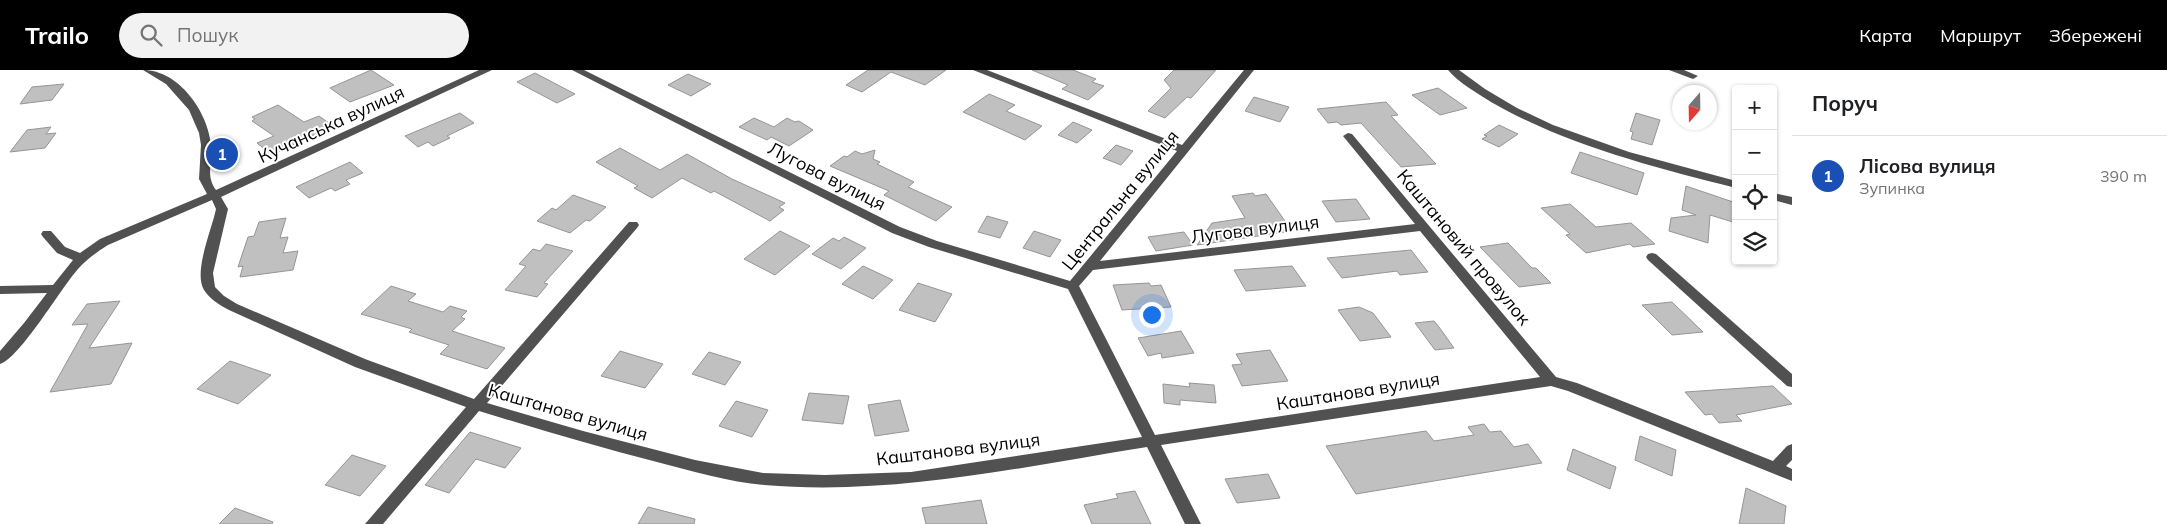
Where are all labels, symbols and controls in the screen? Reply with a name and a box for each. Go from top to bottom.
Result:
search box [119,13,469,58]
text: Trailo [25,20,89,50]
icon: search [137,21,165,49]
text: Пошук [177,23,239,47]
text: Карта [1859,24,1912,47]
text: Маршрут [1940,24,2021,47]
text: Збережені [2049,24,2142,47]
street label: Кучанська вулиця [254,80,408,168]
north arrow [1672,85,1717,130]
map controls [1732,85,1777,265]
button: + [1732,85,1777,130]
text: Поруч [1812,90,1878,116]
street label: Центральна вулиця [1056,125,1184,275]
button: − [1732,130,1777,175]
pin: 1 [206,135,238,173]
street label: Лугова вулиця [764,136,890,216]
text: Лісова вулиця [1859,154,1996,178]
street label: Каштановий провулок [1392,164,1536,330]
text: 1 [1823,166,1833,186]
text: 390 m [2100,166,2147,186]
button: locate [1732,175,1777,220]
text: Зупинка [1859,178,1925,198]
street label: Лугова вулиця [1190,210,1320,248]
button: layers [1732,220,1777,265]
your location [1139,302,1165,328]
street label: Каштанова вулиця [1275,367,1441,415]
street label: Каштанова вулиця [486,378,650,446]
street label: Каштанова вулиця [875,428,1041,470]

